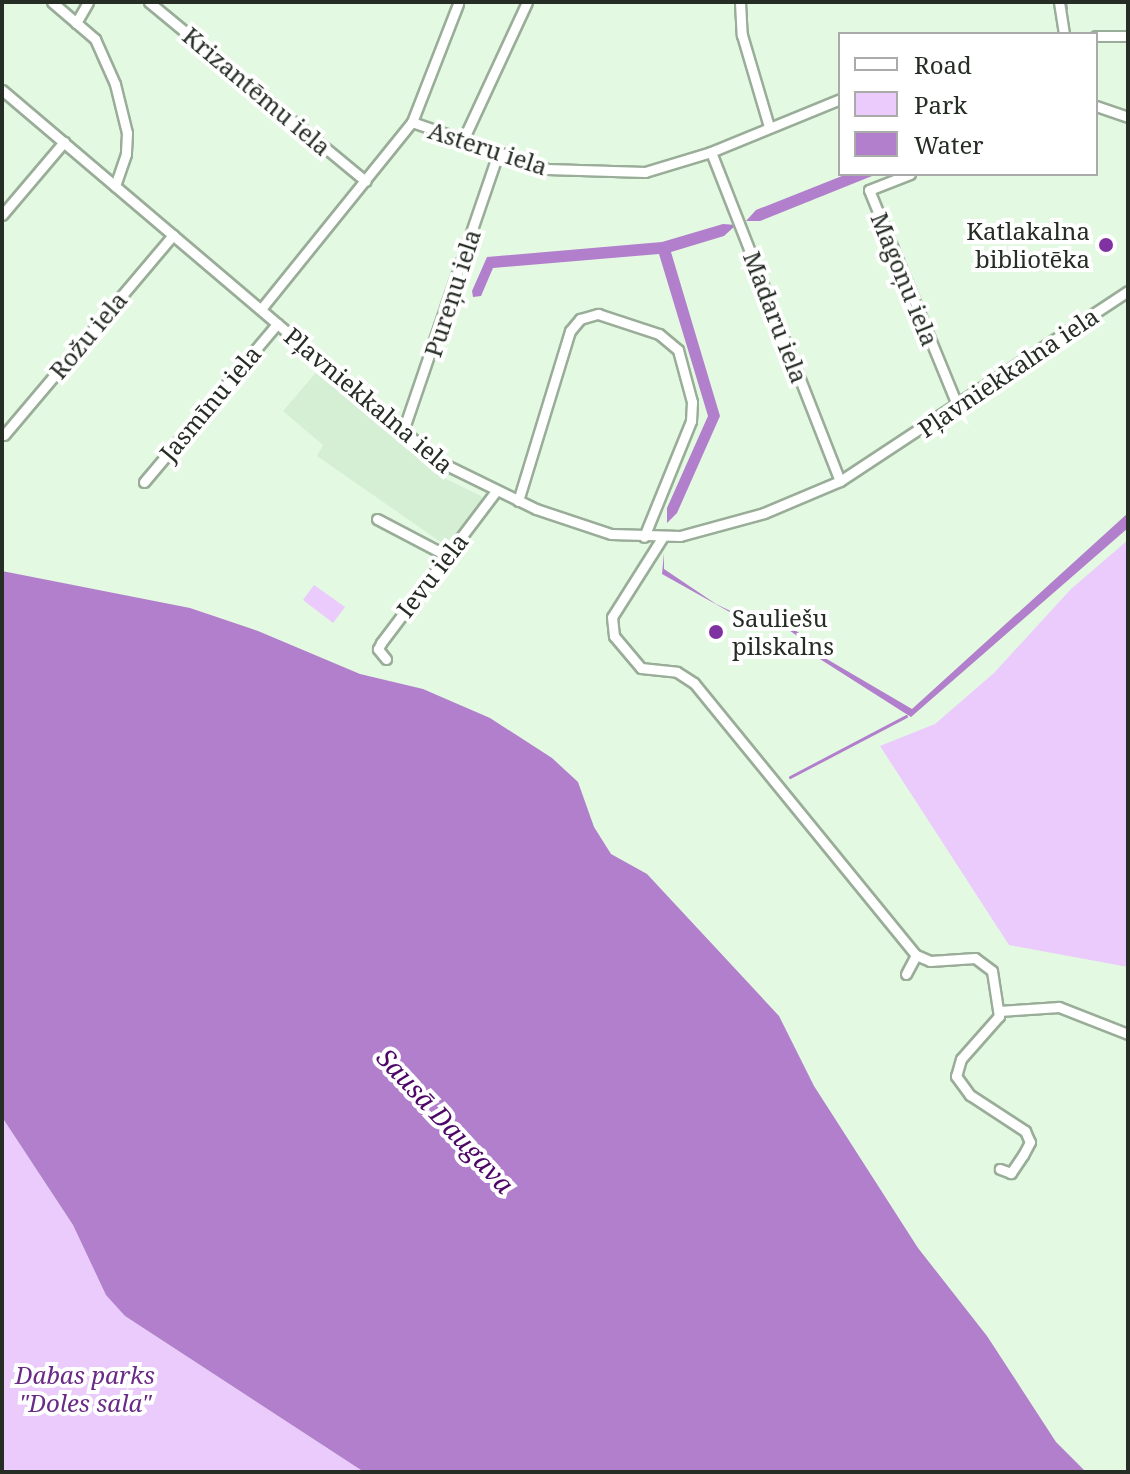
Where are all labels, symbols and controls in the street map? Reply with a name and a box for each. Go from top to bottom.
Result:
street label: Krizantēmu iela [177,21,337,161]
legend [838,32,1098,176]
text: Road [914,48,972,81]
text: Park [914,88,967,121]
street label: Asteru iela [425,115,551,181]
text: Water [914,128,984,161]
street label: Magoņu iela [865,208,945,350]
place label: Katlakalna bibliotēka [966,217,1090,273]
street label: Pureņu iela [418,226,486,360]
marker: Katlakalna bibliotēka [1097,236,1115,254]
street label: Madaru iela [738,247,814,387]
street label: Rožu iela [43,286,133,384]
street label: Pļavniekkalna iela [912,301,1104,443]
street label: Pļavniekkalna iela [279,321,459,479]
street label: Jasmīnu iela [153,339,267,467]
street label: Ievu iela [390,527,474,623]
place label: Sauliešu pilskalns [732,604,834,660]
marker: Sauliešu pilskalns [707,623,725,641]
water label: Sausā Daugava [370,1042,520,1200]
park label: Dabas parks "Doles sala" [15,1361,155,1417]

